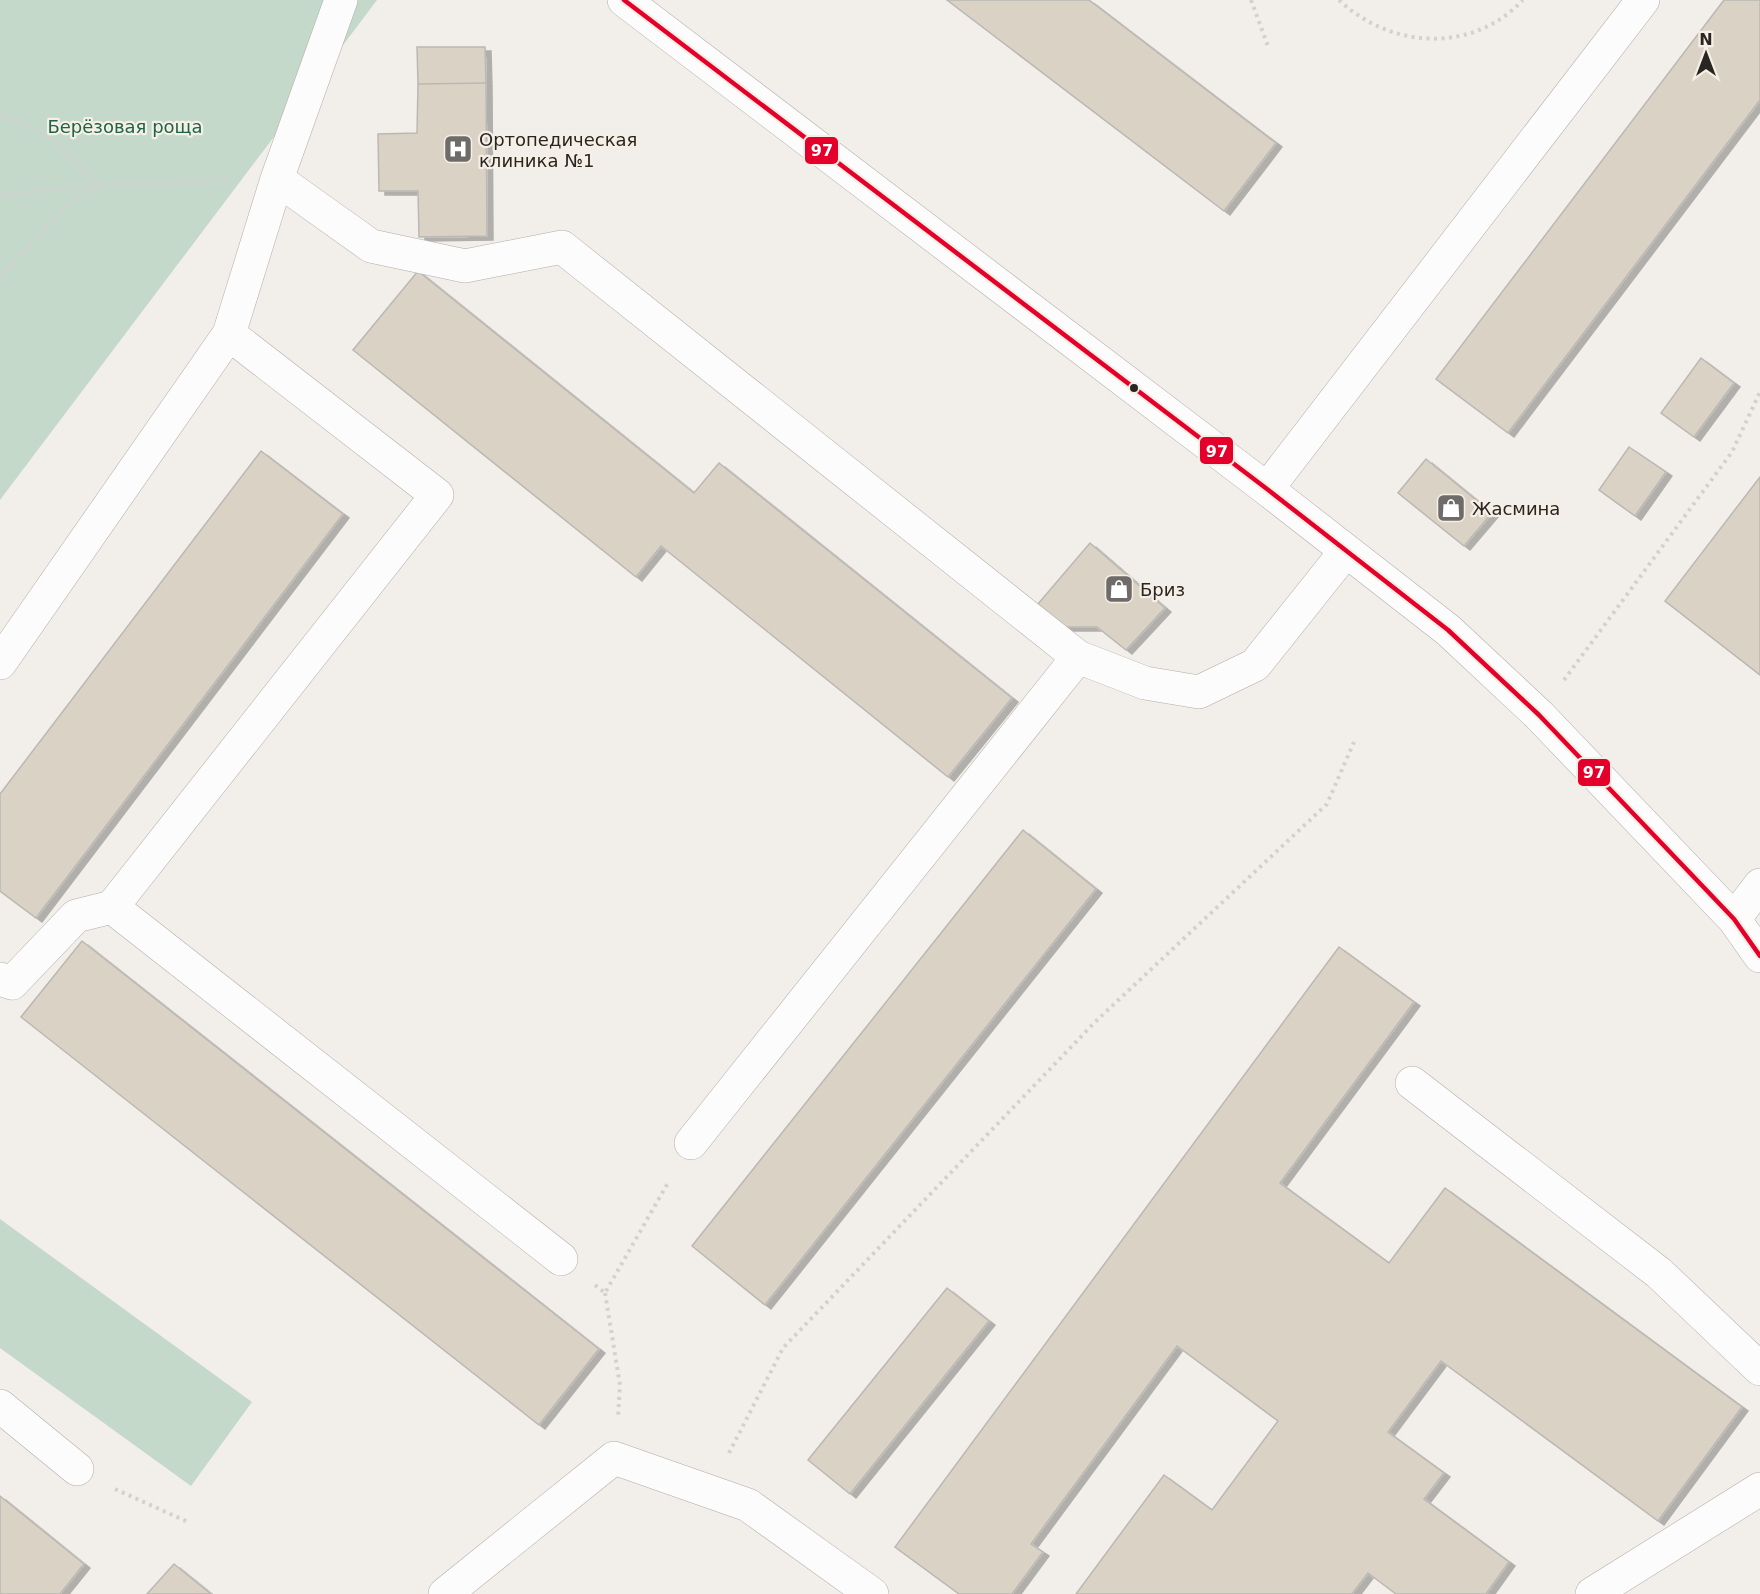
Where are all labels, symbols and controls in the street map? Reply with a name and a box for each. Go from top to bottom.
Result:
north arrow [1676,24,1736,84]
text: N [1699,30,1713,49]
park label: Берёзовая роща [47,116,203,137]
place label: Ортопедическая клиника №1 [479,129,637,171]
hospital icon: Ортопедическая клиника №1 [442,133,474,165]
line badge: 97 [804,136,839,165]
text: 97 [811,141,833,160]
unlabelled marker [1128,382,1140,394]
line badge: 97 [1199,436,1234,465]
text: 97 [1206,442,1228,461]
shop icon: Жасмина [1435,492,1467,524]
place label: Жасмина [1472,498,1560,519]
shop icon: Бриз [1103,573,1135,605]
place label: Бриз [1140,579,1185,600]
line badge: 97 [1577,758,1611,787]
text: 97 [1583,763,1605,782]

